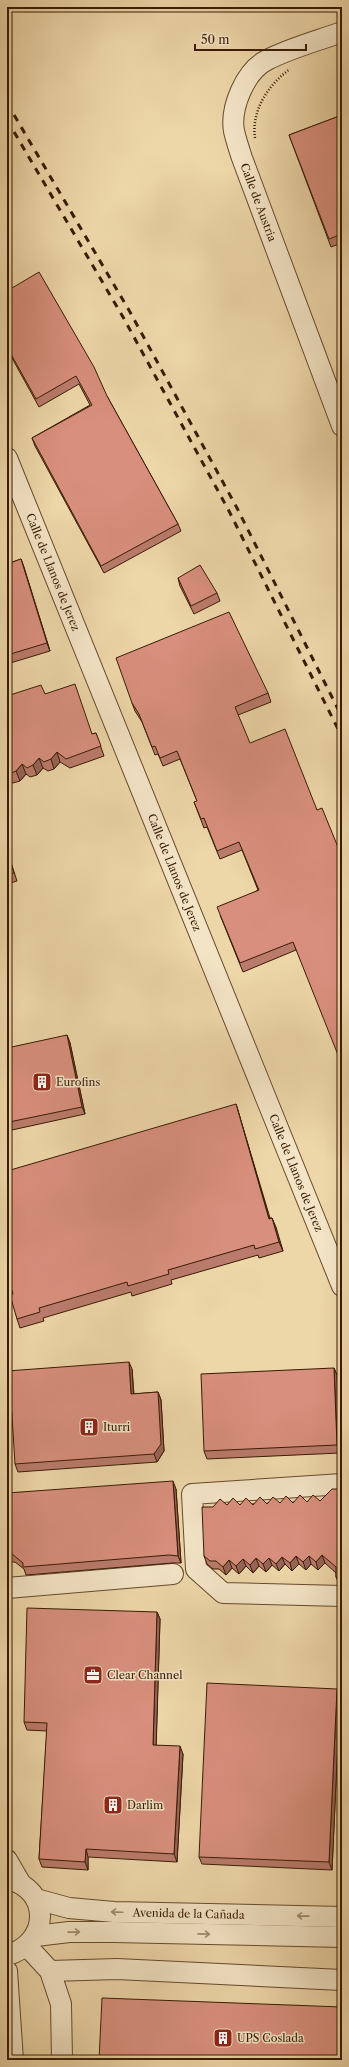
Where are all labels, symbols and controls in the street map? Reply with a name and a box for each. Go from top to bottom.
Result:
scale bar [195,26,306,52]
text: 50 m [201,32,230,47]
street label: Calle de Austria [238,161,280,244]
street label: Calle de Llanos de Jerez [23,511,83,633]
street label: Calle de Llanos de Jerez [145,812,205,933]
building icon: Eurofins [31,1071,53,1093]
place label: Eurofins [56,1075,100,1089]
street label: Calle de Llanos de Jerez [266,1112,326,1234]
building icon: Iturri [78,1416,100,1438]
place label: Iturri [103,1420,131,1434]
office icon: Clear Channel [82,1664,104,1686]
place label: Clear Channel [107,1668,183,1682]
building icon: Darlim [102,1794,124,1816]
place label: Darlim [127,1798,164,1812]
street label: Avenida de la Cañada [131,1905,245,1922]
one-way arrow [111,1908,124,1915]
one-way arrow [297,1912,310,1920]
one-way arrow [67,1928,80,1936]
one-way arrow [197,1930,210,1938]
building icon: UPS Coslada [212,2027,234,2049]
place label: UPS Coslada [237,2031,304,2045]

